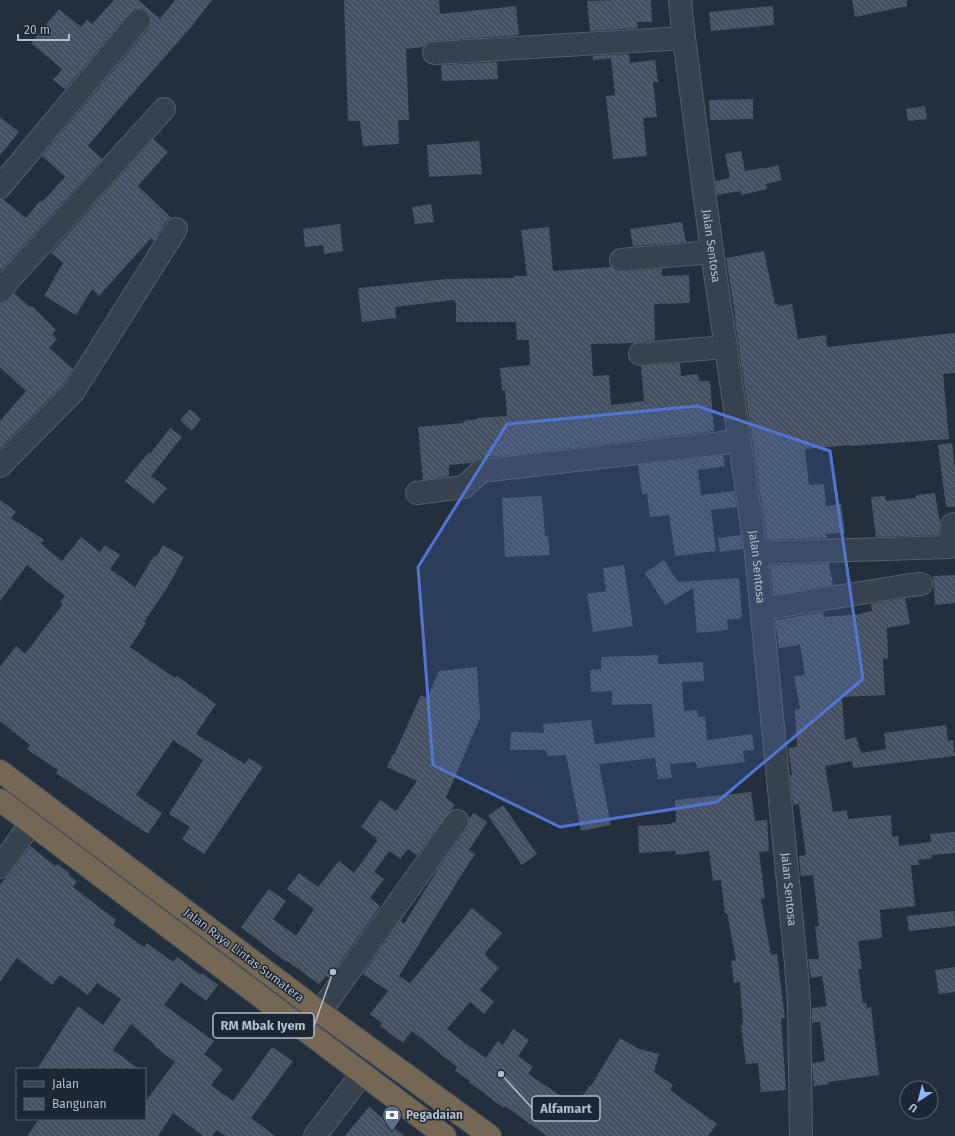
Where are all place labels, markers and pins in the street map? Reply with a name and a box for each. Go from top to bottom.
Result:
callout: RM Mbak Iyem [213,1013,314,1038]
callout: Alfamart [532,1096,600,1121]
bank icon: Pegadaian [381,1104,403,1132]
place label: Pegadaian [406,1108,463,1122]

